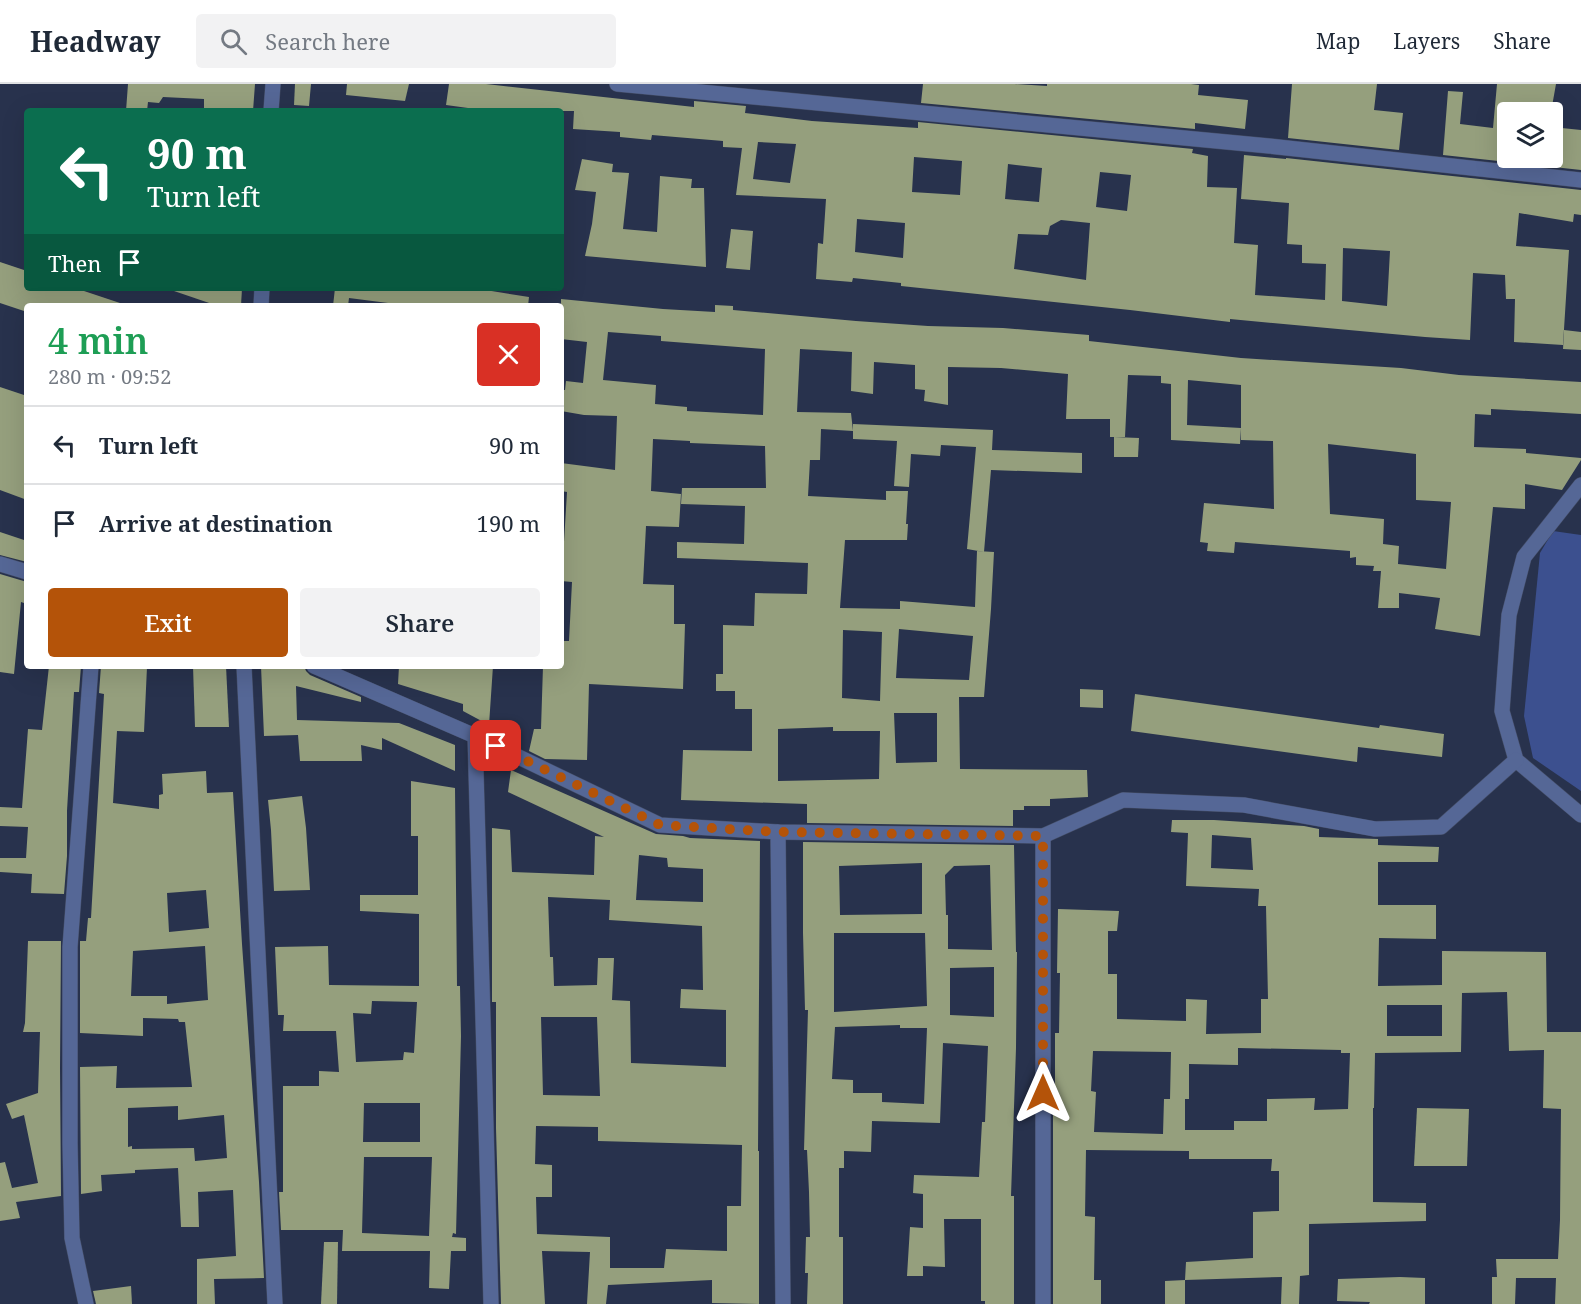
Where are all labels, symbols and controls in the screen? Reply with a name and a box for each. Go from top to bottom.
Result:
search box [196,14,616,68]
text: Headway [30,22,160,60]
icon: search [217,25,250,58]
text: Search here [265,26,390,56]
text: Map [1316,27,1360,55]
text: Layers [1393,27,1460,55]
text: Share [1493,27,1551,55]
map controls [1497,102,1563,168]
button: layers [1497,102,1563,168]
text: 90 m [147,124,247,181]
icon: left [48,132,126,210]
text: Turn left [147,178,260,215]
icon: arrive [113,246,146,279]
text: Then [48,248,101,278]
text: 4 min [48,316,149,365]
button: close [477,323,540,386]
text: 280 m · 09:52 [48,363,171,390]
icon: left [48,429,81,462]
text: Turn left [99,430,198,460]
text: 90 m [489,430,540,460]
icon: arrive [48,507,81,540]
text: Arrive at destination [99,508,333,538]
text: 190 m [477,508,540,538]
button: Exit [48,588,288,657]
button: Share [300,588,540,657]
pin [470,720,521,771]
icon: arrive [479,729,512,762]
position arrow [1011,1061,1075,1125]

